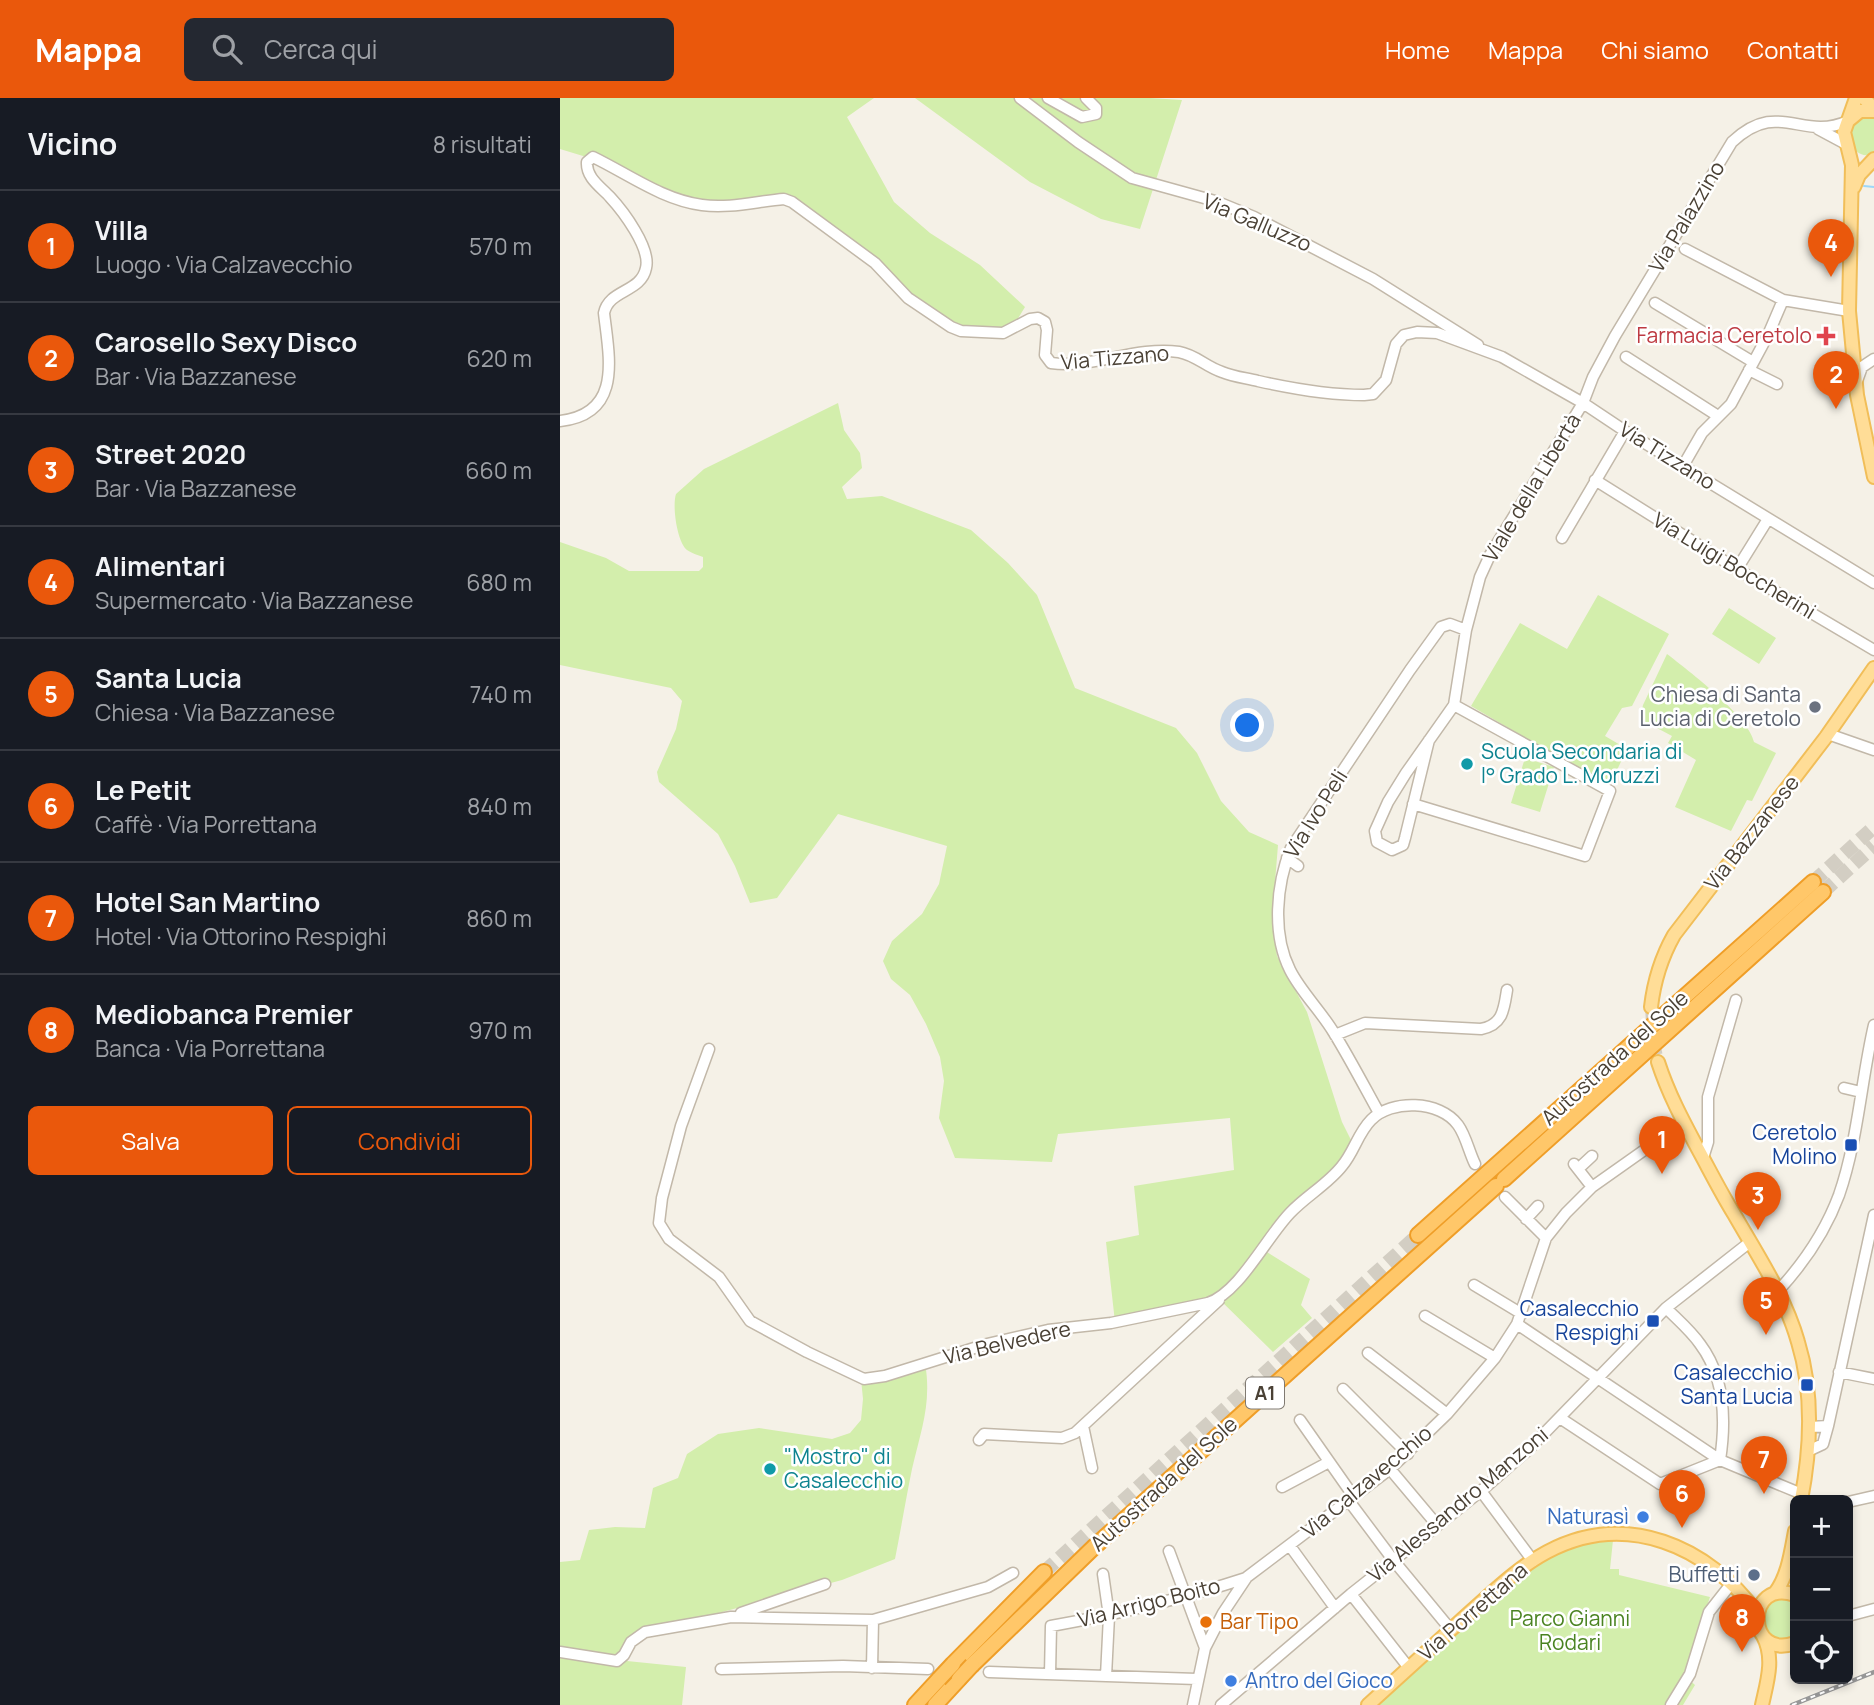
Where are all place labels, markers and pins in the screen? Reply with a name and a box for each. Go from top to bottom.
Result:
pin: 4 [1808,219,1854,277]
place label: Farmacia Ceretolo [1636,321,1812,349]
marker: Farmacia Ceretolo [1818,328,1834,344]
pin: 2 [1813,351,1859,409]
place label: Chiesa di Santa Lucia di Ceretolo [1640,680,1801,732]
marker: Chiesa di Santa Lucia di Ceretolo [1807,699,1823,715]
place label: Scuola Secondaria di I° Grado L. Moruzzi [1481,737,1682,789]
marker: Scuola Secondaria di I° Grado L. Moruzzi [1459,756,1475,772]
pin: 1 [1639,1116,1685,1174]
place label: Ceretolo Molino [1752,1118,1837,1170]
marker: Ceretolo Molino [1843,1137,1859,1153]
pin: 3 [1735,1172,1781,1230]
pin: 5 [1743,1277,1789,1335]
place label: Casalecchio Respighi [1520,1294,1639,1346]
marker: Casalecchio Respighi [1645,1313,1661,1329]
place label: Casalecchio Santa Lucia [1674,1358,1793,1410]
marker: Casalecchio Santa Lucia [1799,1377,1815,1393]
pin: 7 [1741,1436,1787,1494]
place label: "Mostro" di Casalecchio [784,1442,903,1494]
marker: "Mostro" di Casalecchio [762,1461,778,1477]
pin: 6 [1659,1470,1705,1528]
place label: Naturasì [1547,1502,1629,1530]
marker: Naturasì [1635,1509,1651,1525]
place label: Buffetti [1668,1560,1740,1588]
marker: Buffetti [1746,1567,1762,1583]
pin: 8 [1719,1594,1765,1652]
place label: Bar Tipo [1220,1607,1299,1635]
marker: Bar Tipo [1198,1614,1214,1630]
place label: Antro del Gioco [1245,1666,1393,1694]
marker: Antro del Gioco [1223,1673,1239,1689]

